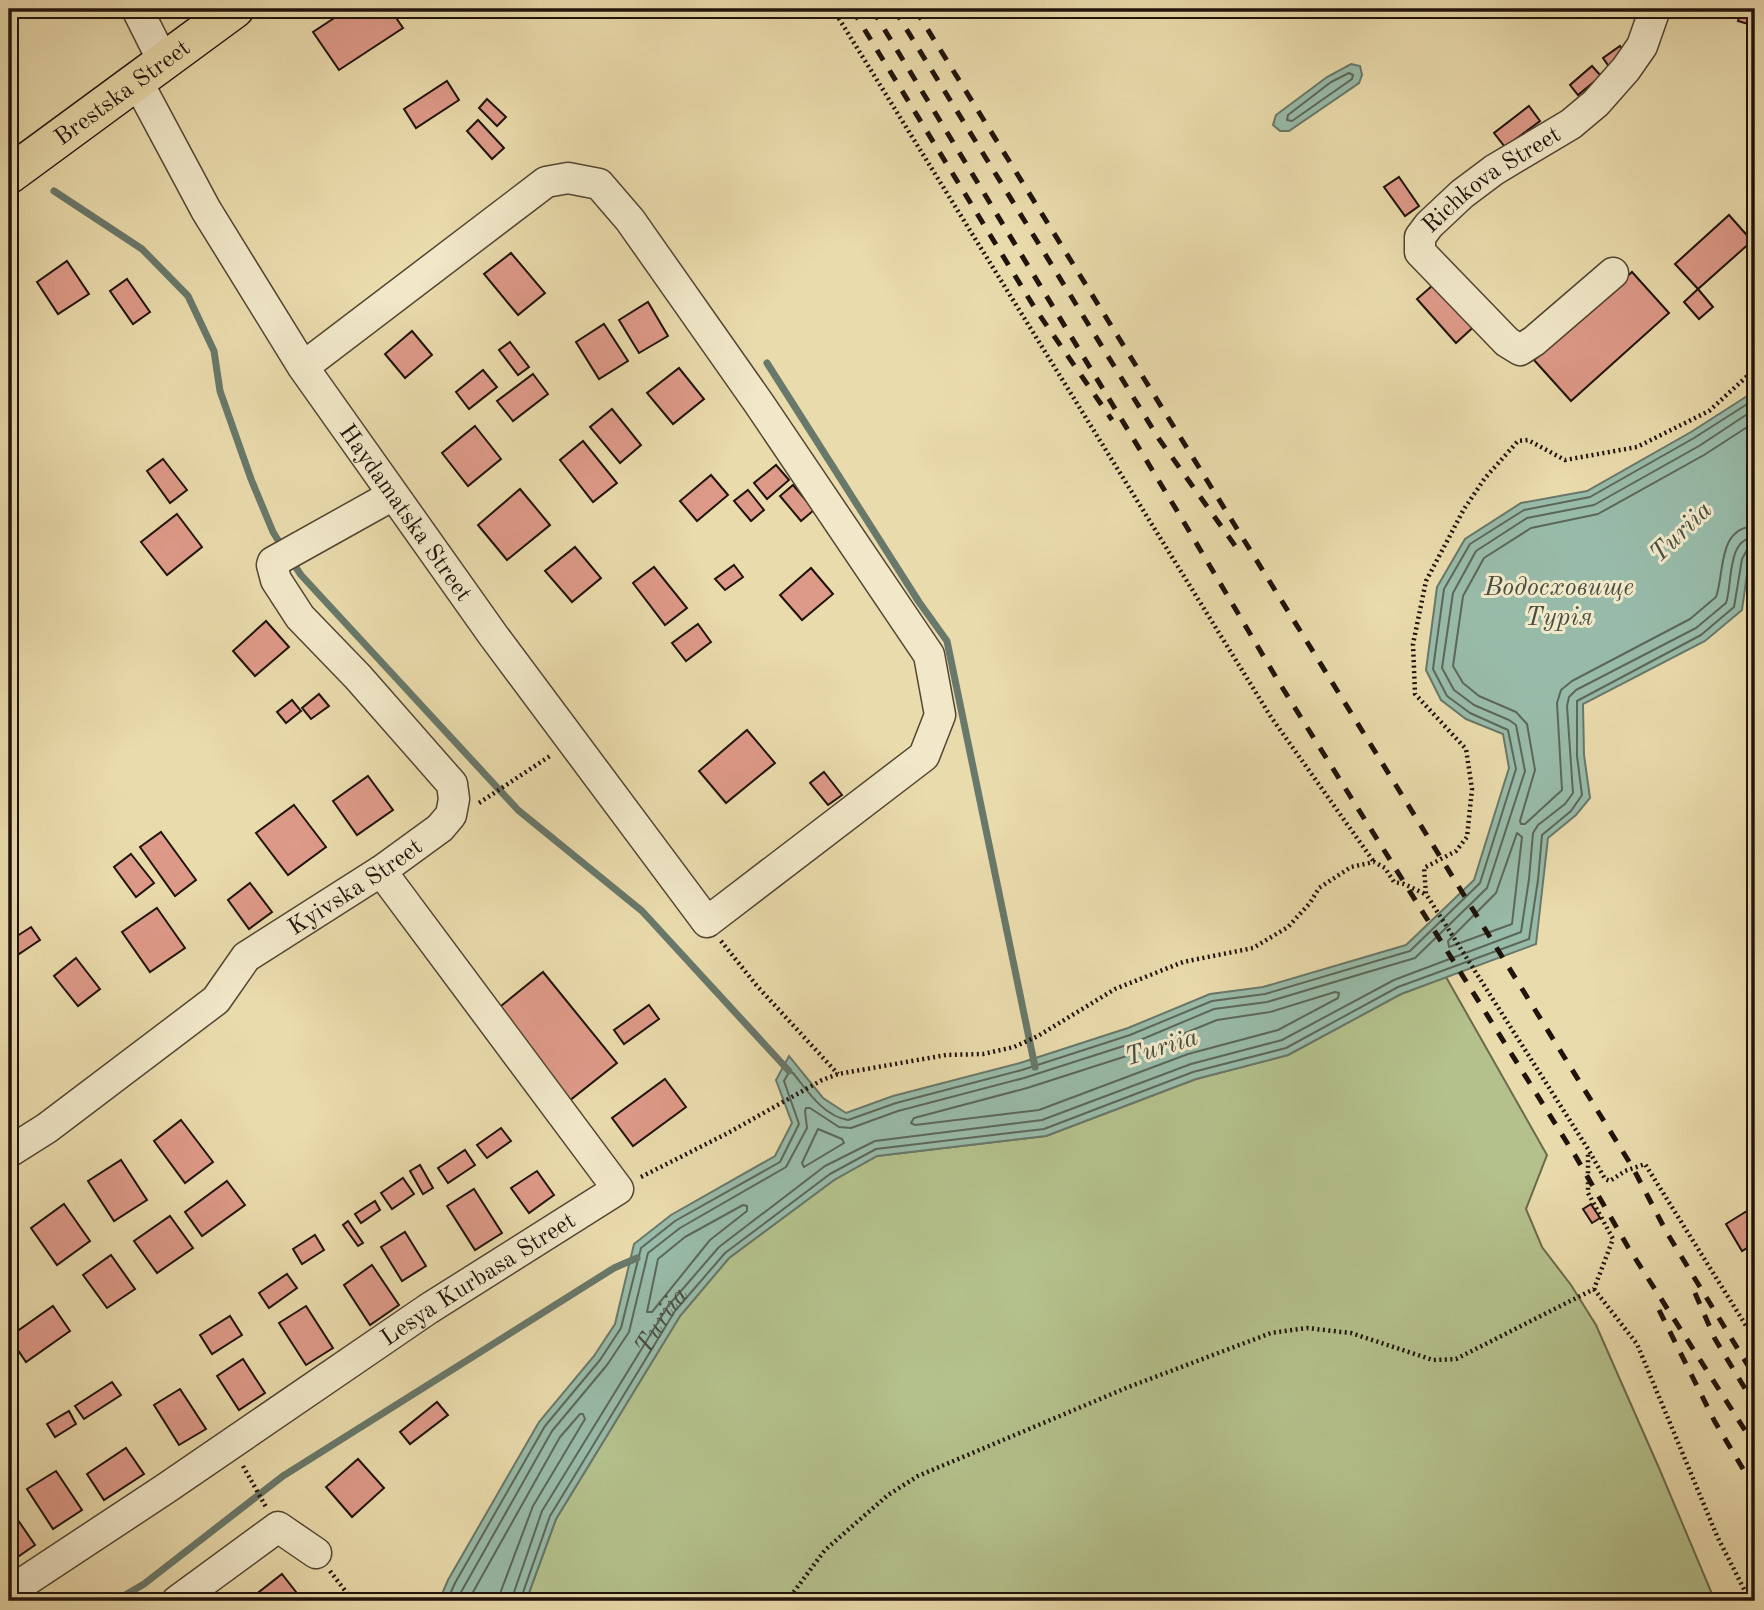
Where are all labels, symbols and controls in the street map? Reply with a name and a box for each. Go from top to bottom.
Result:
street label: Brestska Street [51,36,195,151]
street label: Richkova Street [1419,123,1565,238]
street label: Haydamatska Street [334,421,475,606]
water label: Turiia [1645,497,1718,568]
water label: Водосховище Турія [1483,575,1634,631]
street label: Kyivska Street [284,835,427,941]
water label: Turiia [1122,1024,1201,1071]
street label: Lesya Kurbasa Street [377,1209,580,1351]
water label: Turiia [631,1282,694,1359]

